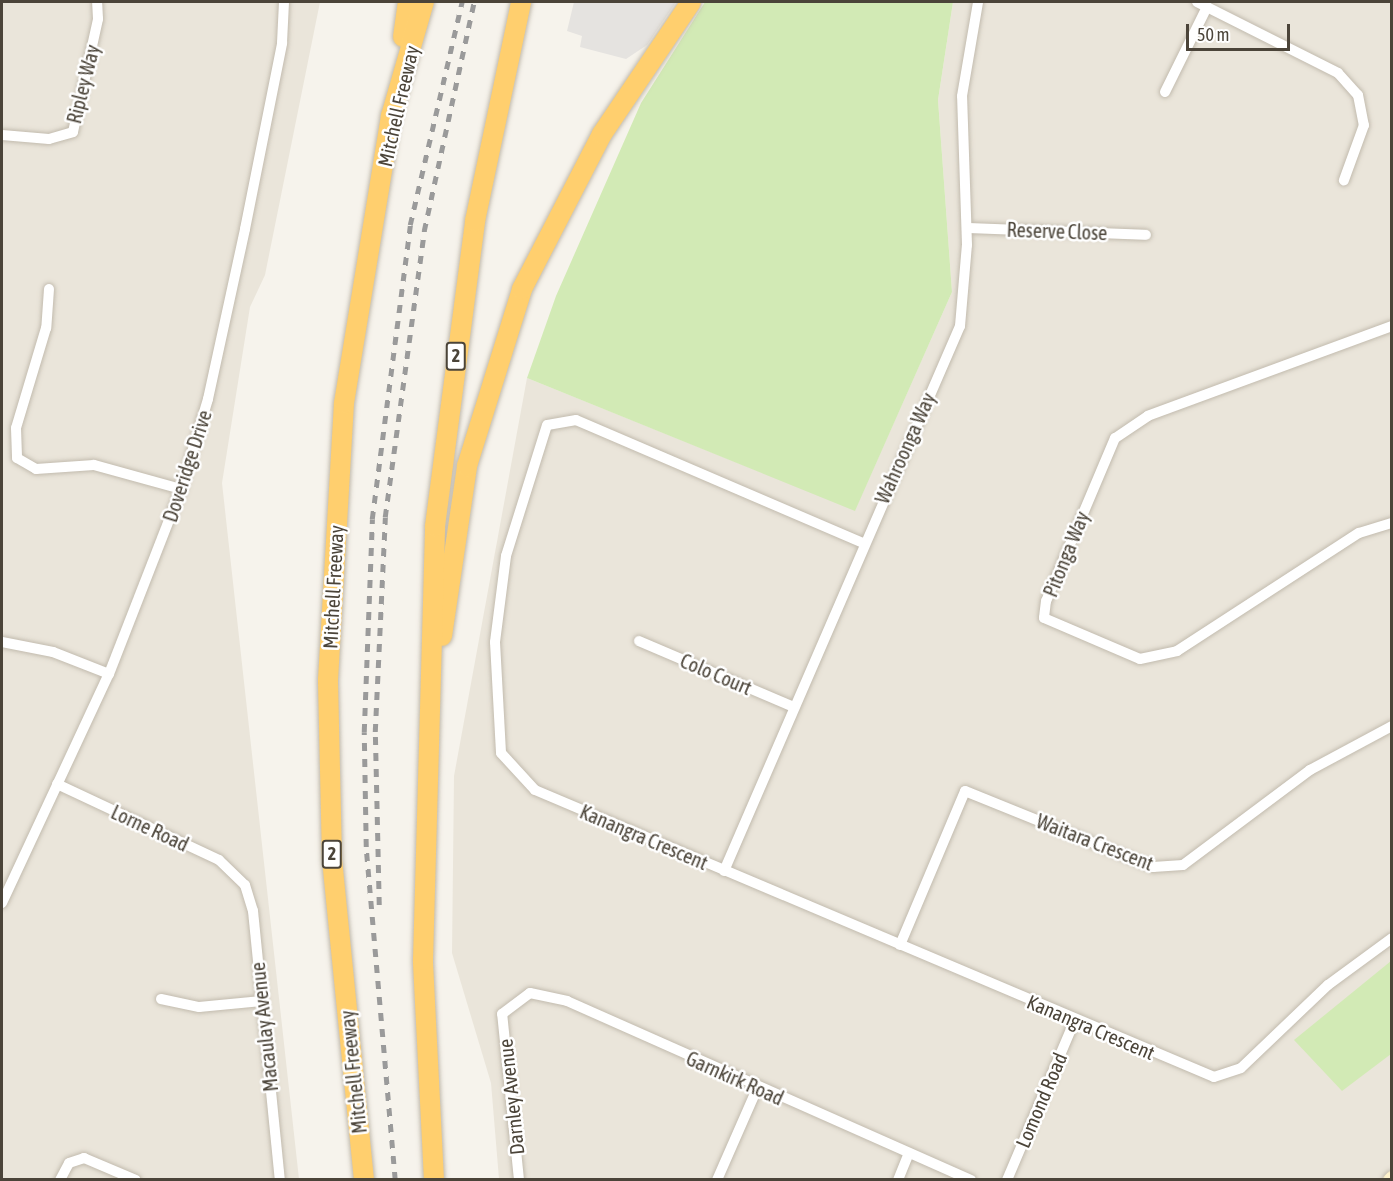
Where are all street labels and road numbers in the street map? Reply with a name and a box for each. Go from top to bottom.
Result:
street label: Ripley Way [62,42,104,126]
street label: Mitchell Freeway [372,43,424,169]
street label: Reserve Close [1006,217,1108,245]
road number: 2 [446,341,466,371]
street label: Wahroonga Way [870,389,940,507]
street label: Doveridge Drive [158,407,216,525]
street label: Pitonga Way [1038,508,1094,600]
street label: Mitchell Freeway [318,525,348,649]
street label: Colo Court [677,648,755,700]
street label: Kanangra Crescent [576,799,712,875]
street label: Lorne Road [107,800,193,856]
street label: Waitara Crescent [1033,809,1157,875]
road number: 2 [322,839,342,869]
street label: Macaulay Avenue [245,961,283,1093]
street label: Kanangra Crescent [1023,989,1159,1065]
street label: Mitchell Freeway [335,1009,371,1135]
street label: Darnley Avenue [493,1038,529,1156]
street label: Garnkirk Road [683,1046,787,1110]
street label: Lomond Road [1010,1049,1072,1151]

